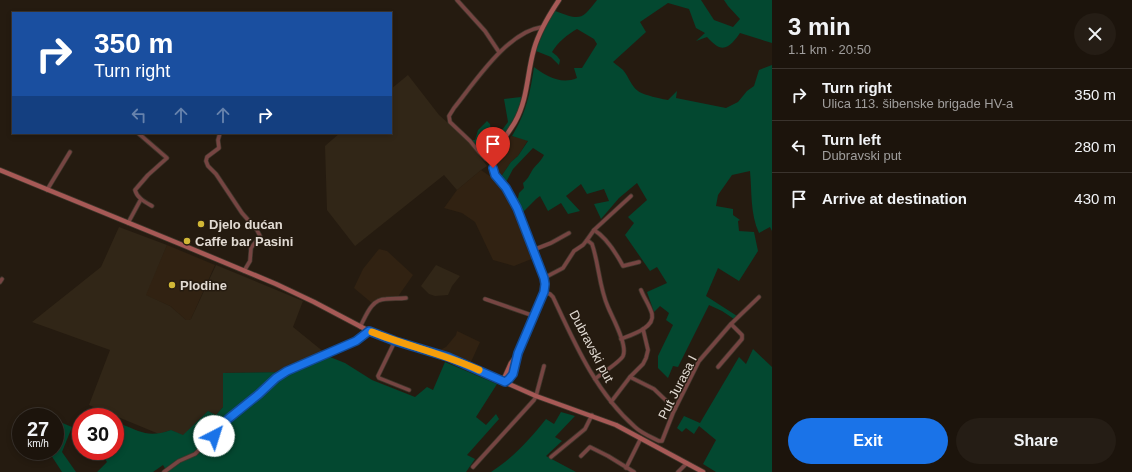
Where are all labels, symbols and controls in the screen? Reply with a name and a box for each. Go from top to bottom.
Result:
text: 3 min [788,13,851,40]
button: close [1074,13,1116,55]
icon: right [28,28,80,80]
text: 350 m [94,28,173,59]
text: 1.1 km · 20:50 [788,42,871,57]
text: Turn right [94,61,170,81]
text: Turn right [822,79,892,96]
icon: right [788,84,810,106]
text: 350 m [1074,86,1116,103]
text: Ulica 113. šibenske brigade HV-a [822,96,1013,111]
icon: left [128,104,150,126]
icon: ahead [170,104,192,126]
icon: ahead [212,104,234,126]
icon: right [254,104,276,126]
pin [476,127,510,168]
text: Turn left [822,131,881,148]
icon: arrive [482,133,504,155]
icon: left [788,136,810,158]
text: 280 m [1074,138,1116,155]
text: Dubravski put [822,148,901,163]
icon: arrive [788,188,810,210]
text: Arrive at destination [822,190,967,207]
text: 430 m [1074,190,1116,207]
place label: Djelo dućan [209,217,283,232]
marker: Djelo dućan [196,219,206,229]
place label: Caffe bar Pasini [195,234,293,249]
marker: Caffe bar Pasini [182,236,192,246]
place label: Plodine [180,278,227,293]
marker: Plodine [167,280,177,290]
street label: Dubravski put [566,308,617,385]
street label: Put Jurasa I [655,353,700,422]
speed limit sign: 30 [72,408,124,460]
position arrow [193,415,235,457]
text: 27 [27,418,49,440]
button: Exit [788,418,948,464]
button: Share [956,418,1116,464]
text: km/h [27,438,49,449]

